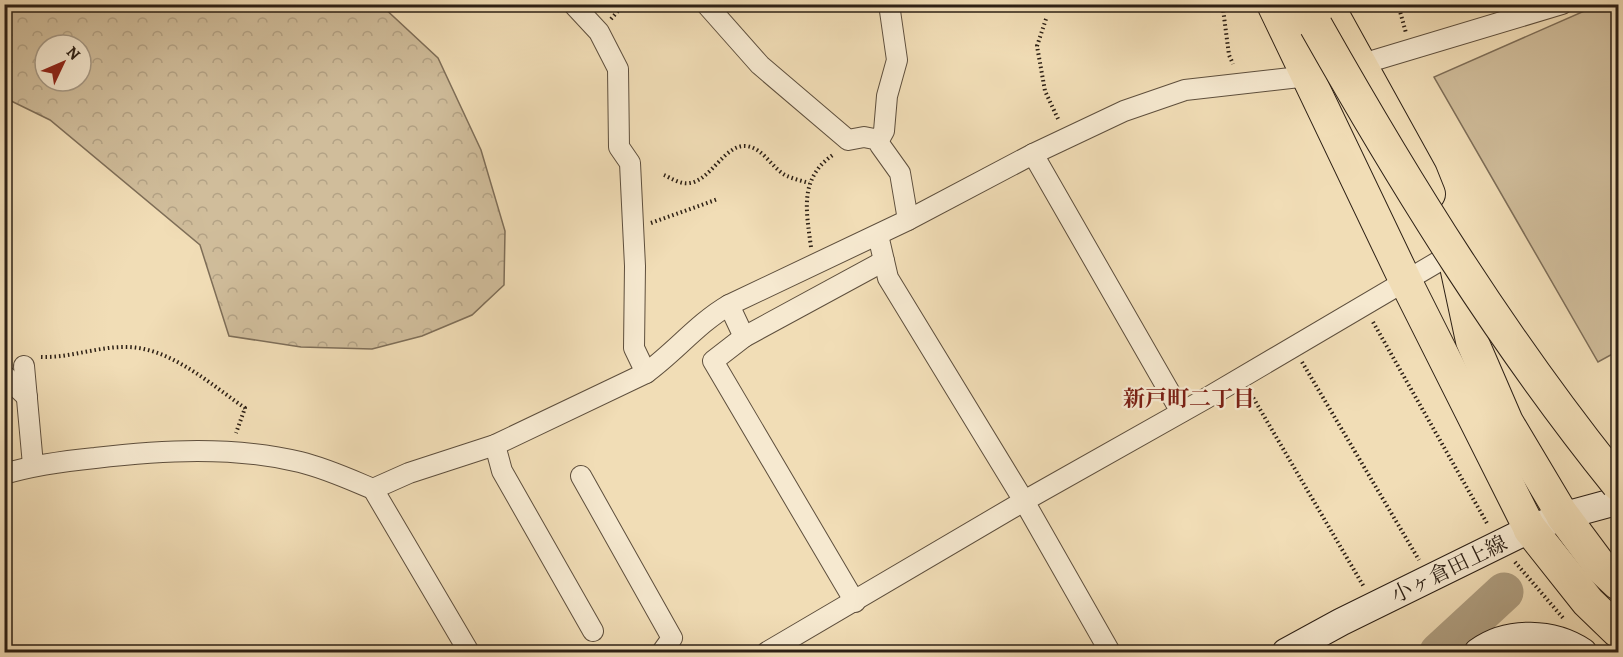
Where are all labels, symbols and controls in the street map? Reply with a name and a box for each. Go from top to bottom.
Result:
north arrow [33,33,93,93]
text: N [61,41,85,65]
district label: 新戸町二丁目 [1123,384,1255,414]
street label: 小ヶ倉田上線 [1386,529,1512,609]

